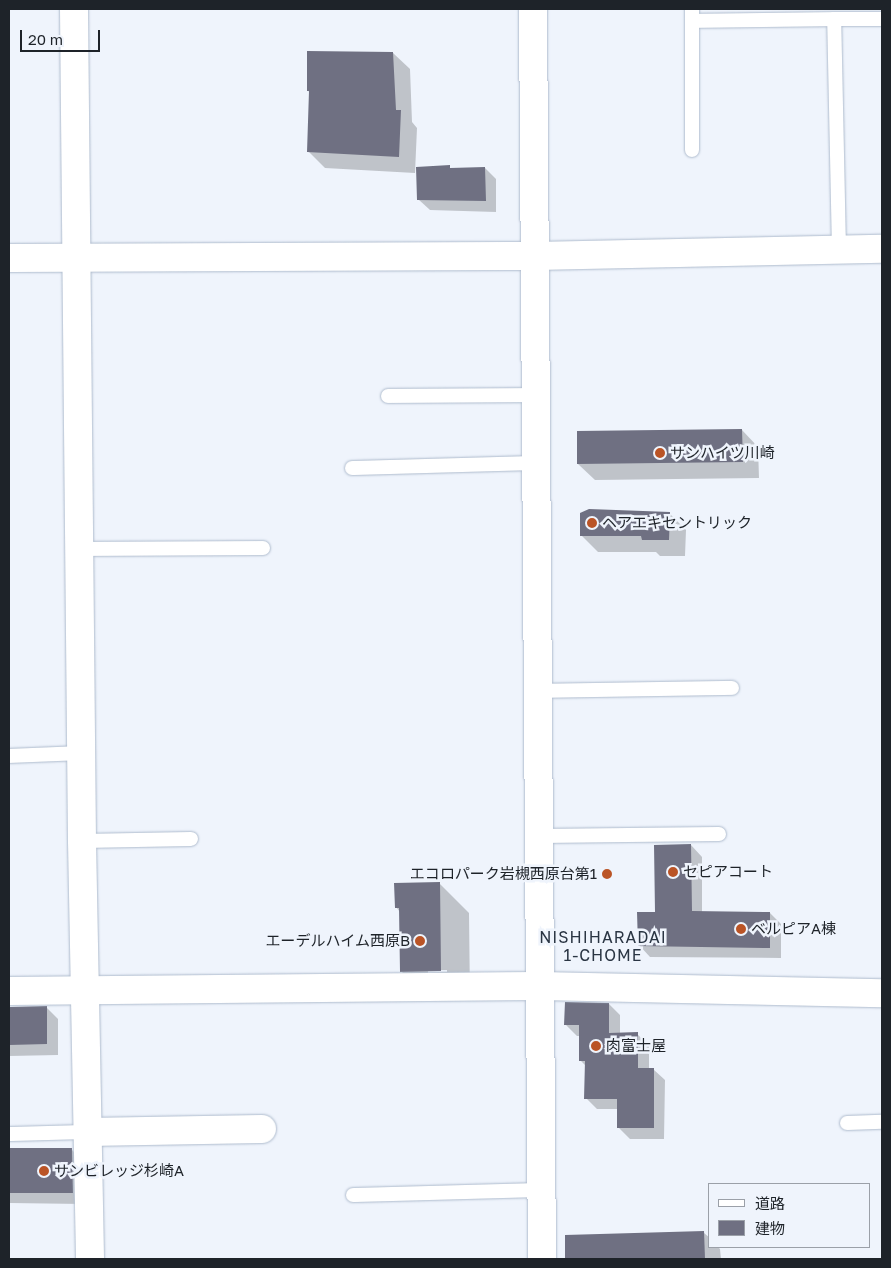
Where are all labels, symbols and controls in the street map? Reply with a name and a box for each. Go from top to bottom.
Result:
scale bar [22,20,102,52]
text: 20 m [28,30,63,48]
place label: サンハイツ川崎 [670,444,775,462]
marker: サンハイツ川崎 [654,447,666,459]
place label: ヘアエキセントリック [602,514,752,532]
marker: ヘアエキセントリック [586,517,598,529]
place label: セピアコート [683,863,773,881]
place label: エコロパーク岩槻西原台第1 [410,865,597,883]
marker: セピアコート [667,866,679,878]
marker: エコロパーク岩槻西原台第1 [601,868,613,880]
place label: ベルピアA棟 [751,920,836,938]
marker: ベルピアA棟 [735,923,747,935]
district label: NISHIHARADAI 1-CHOME [538,927,668,965]
place label: エーデルハイム西原B [265,932,410,950]
marker: エーデルハイム西原B [414,935,426,947]
place label: 肉富士屋 [606,1037,666,1055]
marker: 肉富士屋 [590,1040,602,1052]
place label: サンビレッジ杉崎A [54,1162,184,1180]
marker: サンビレッジ杉崎A [38,1165,50,1177]
legend [708,1183,871,1248]
text: 道路 [755,1194,785,1212]
text: 建物 [755,1219,785,1237]

